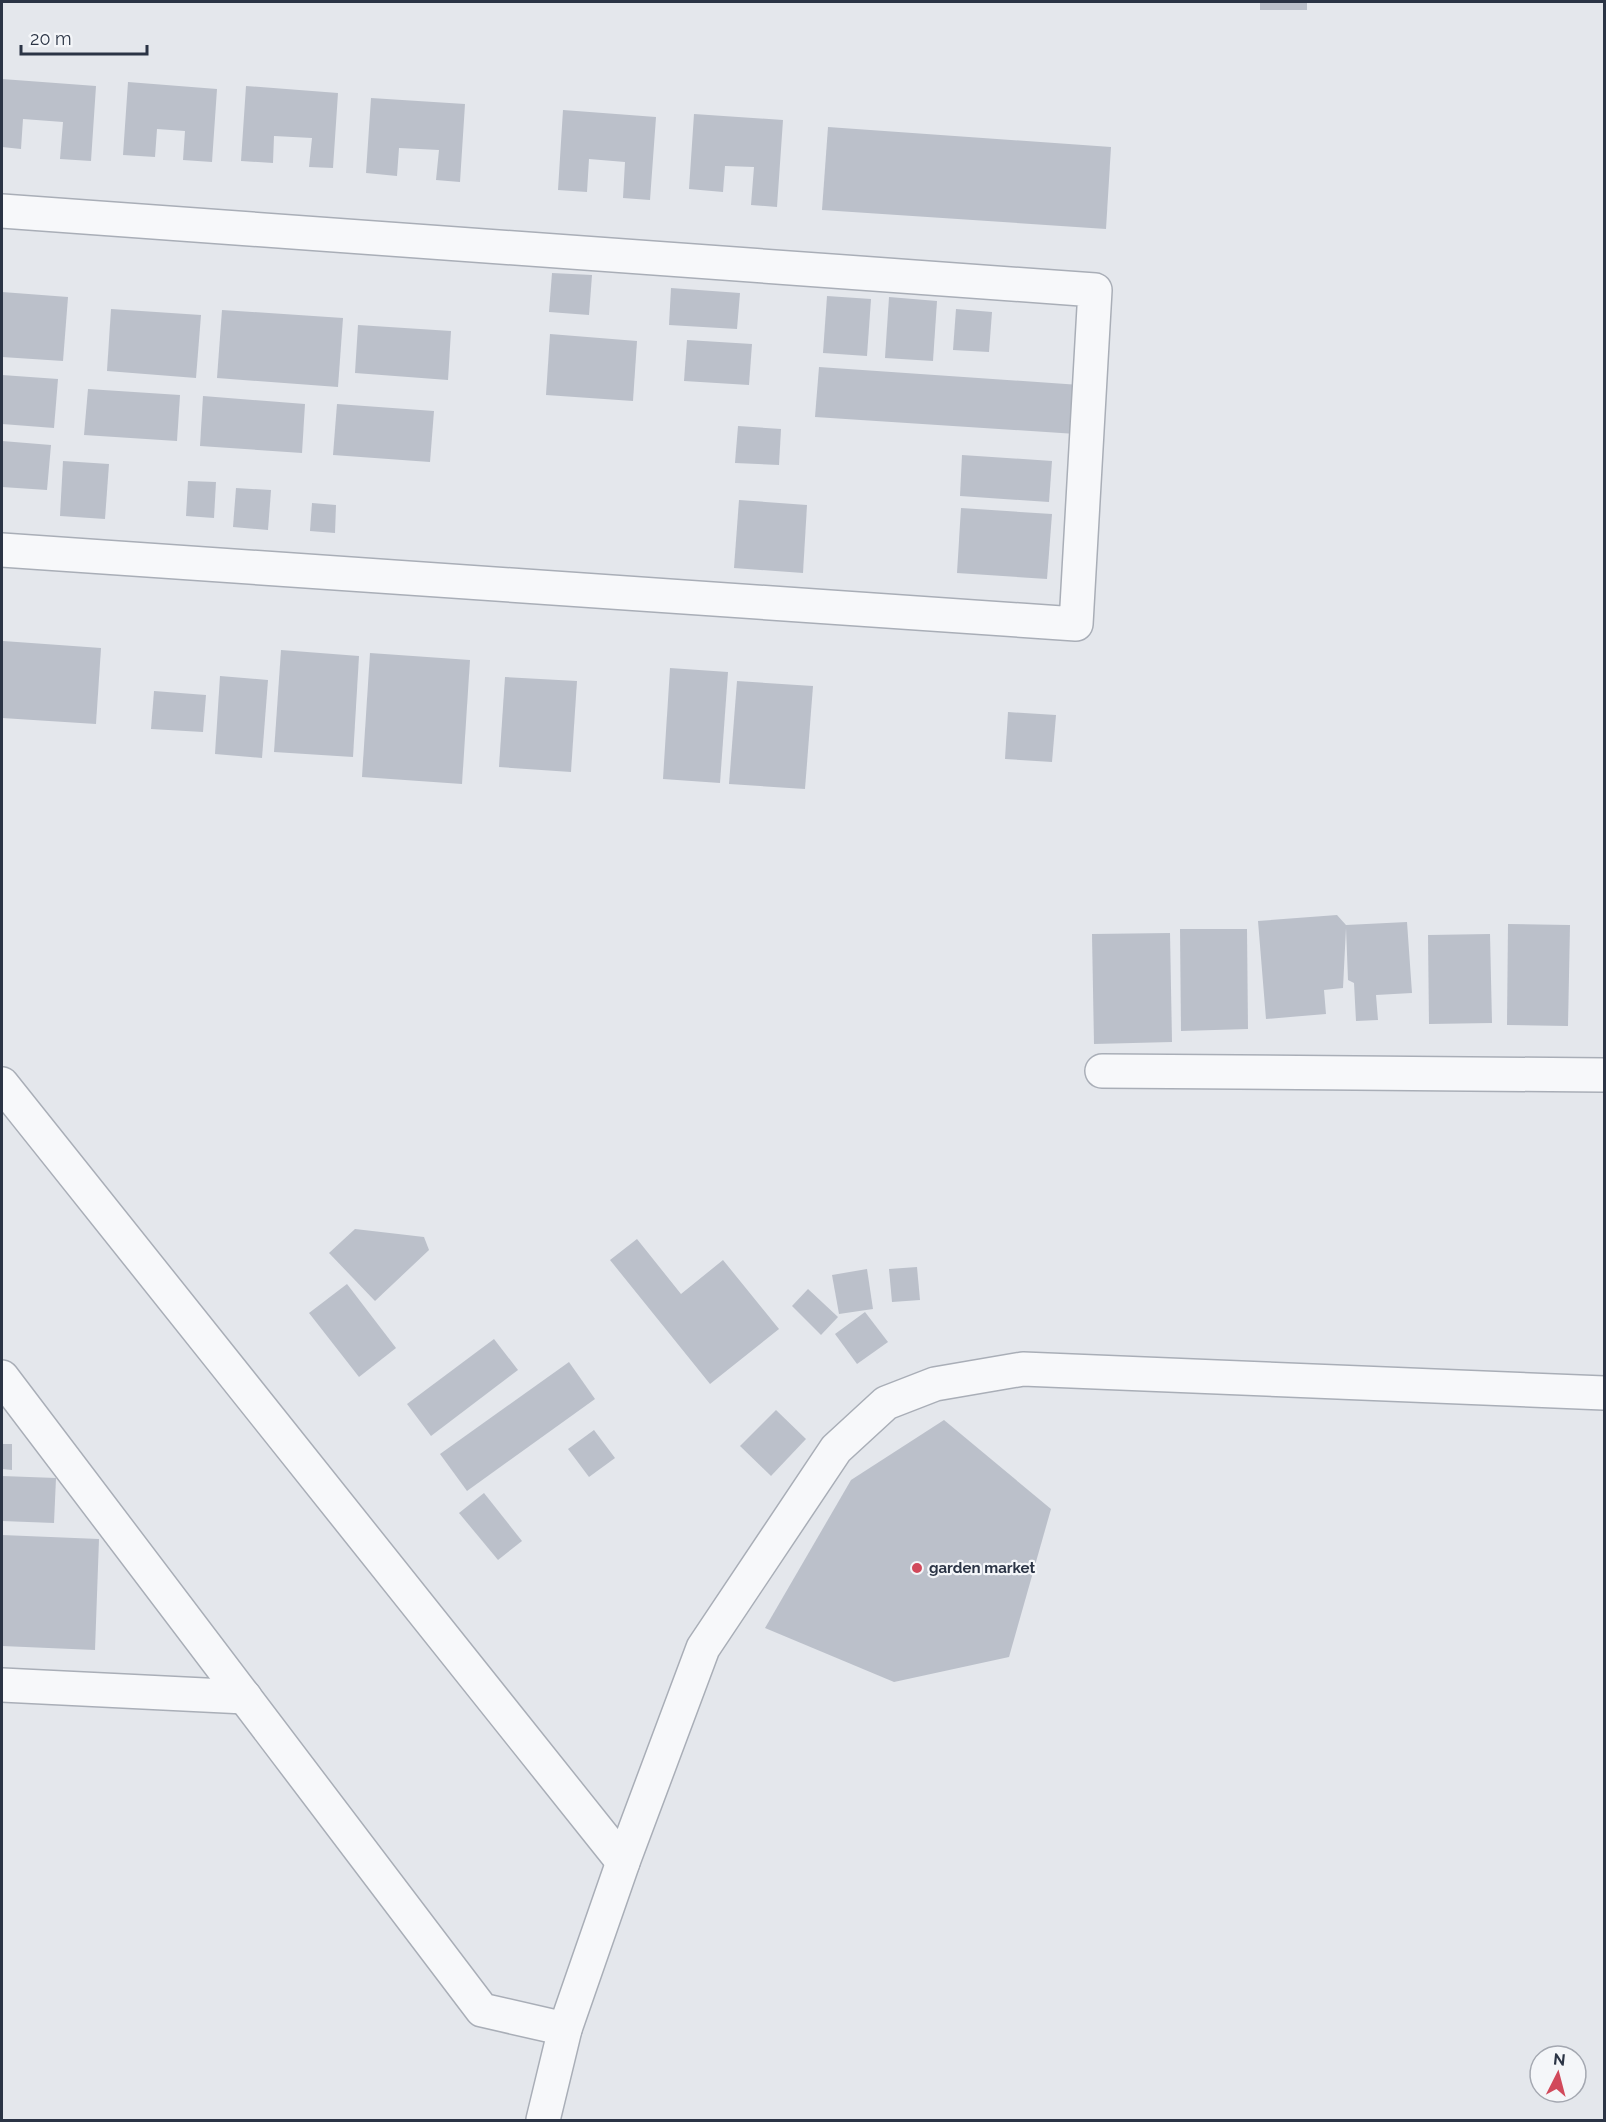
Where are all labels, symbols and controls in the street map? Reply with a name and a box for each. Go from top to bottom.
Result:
scale bar [21,18,147,56]
text: 20 m [30,28,72,49]
place label: garden market [929,1559,1035,1577]
marker: garden market [910,1561,924,1575]
north arrow [1528,2044,1588,2104]
text: N [1552,2049,1567,2070]

